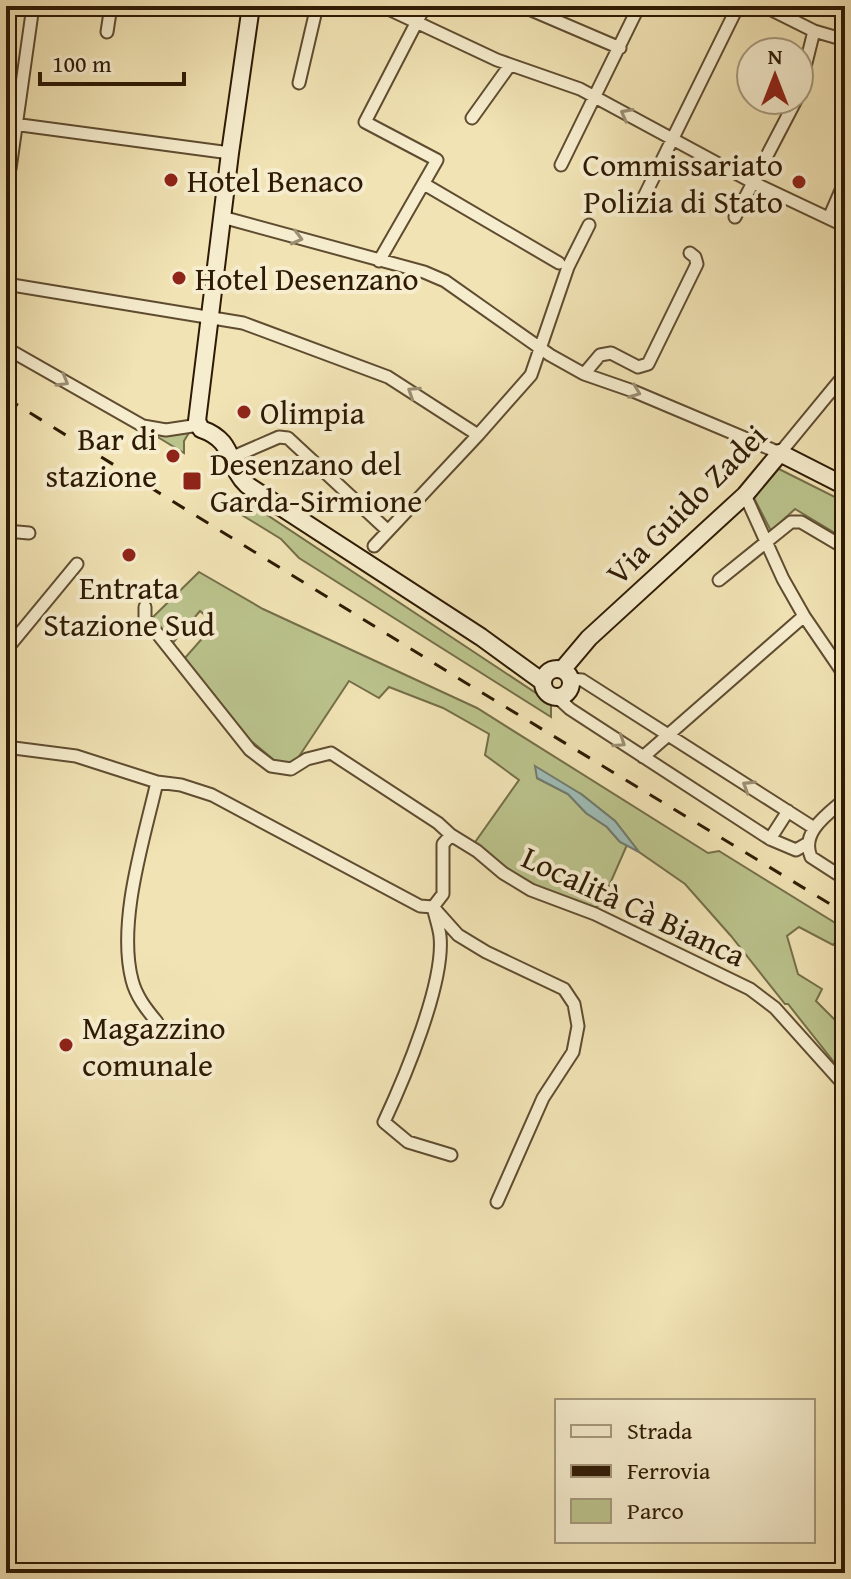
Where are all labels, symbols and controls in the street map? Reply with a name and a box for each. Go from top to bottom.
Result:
scale bar [40,36,184,86]
north arrow [735,36,815,116]
text: N [768,40,783,72]
text: 100 m [52,46,112,81]
one-way arrow [620,108,635,123]
place label: Commissariato Polizia di Stato [583,141,783,225]
place label: Hotel Benaco [187,157,364,204]
marker: Hotel Benaco [162,171,180,189]
marker: Commissariato Polizia di Stato [790,173,808,191]
one-way arrow [290,229,304,246]
place label: Hotel Desenzano [195,255,418,302]
marker: Hotel Desenzano [170,269,188,287]
one-way arrow [54,371,69,387]
one-way arrow [627,382,641,399]
one-way arrow [408,387,422,402]
place label: Olimpia [260,389,365,436]
marker: Olimpia [235,403,253,421]
street label: Via Guido Zadei [595,413,777,595]
place label: Bar di stazione [46,415,157,499]
place label: Desenzano del Garda-Sirmione [210,440,422,524]
marker: Bar di stazione [164,447,182,465]
marker: Desenzano del Garda-Sirmione [181,470,203,492]
marker: Entrata Stazione Sud [120,546,138,564]
place label: Entrata Stazione Sud [43,564,215,648]
one-way arrow [612,732,626,747]
one-way arrow [742,780,757,795]
street label: Località Cà Bianca [515,834,753,978]
place label: Magazzino comunale [82,1004,226,1088]
marker: Magazzino comunale [57,1036,75,1054]
legend [555,1399,815,1543]
text: Strada [627,1413,693,1448]
text: Ferrovia [627,1453,711,1488]
text: Parco [627,1493,684,1528]

